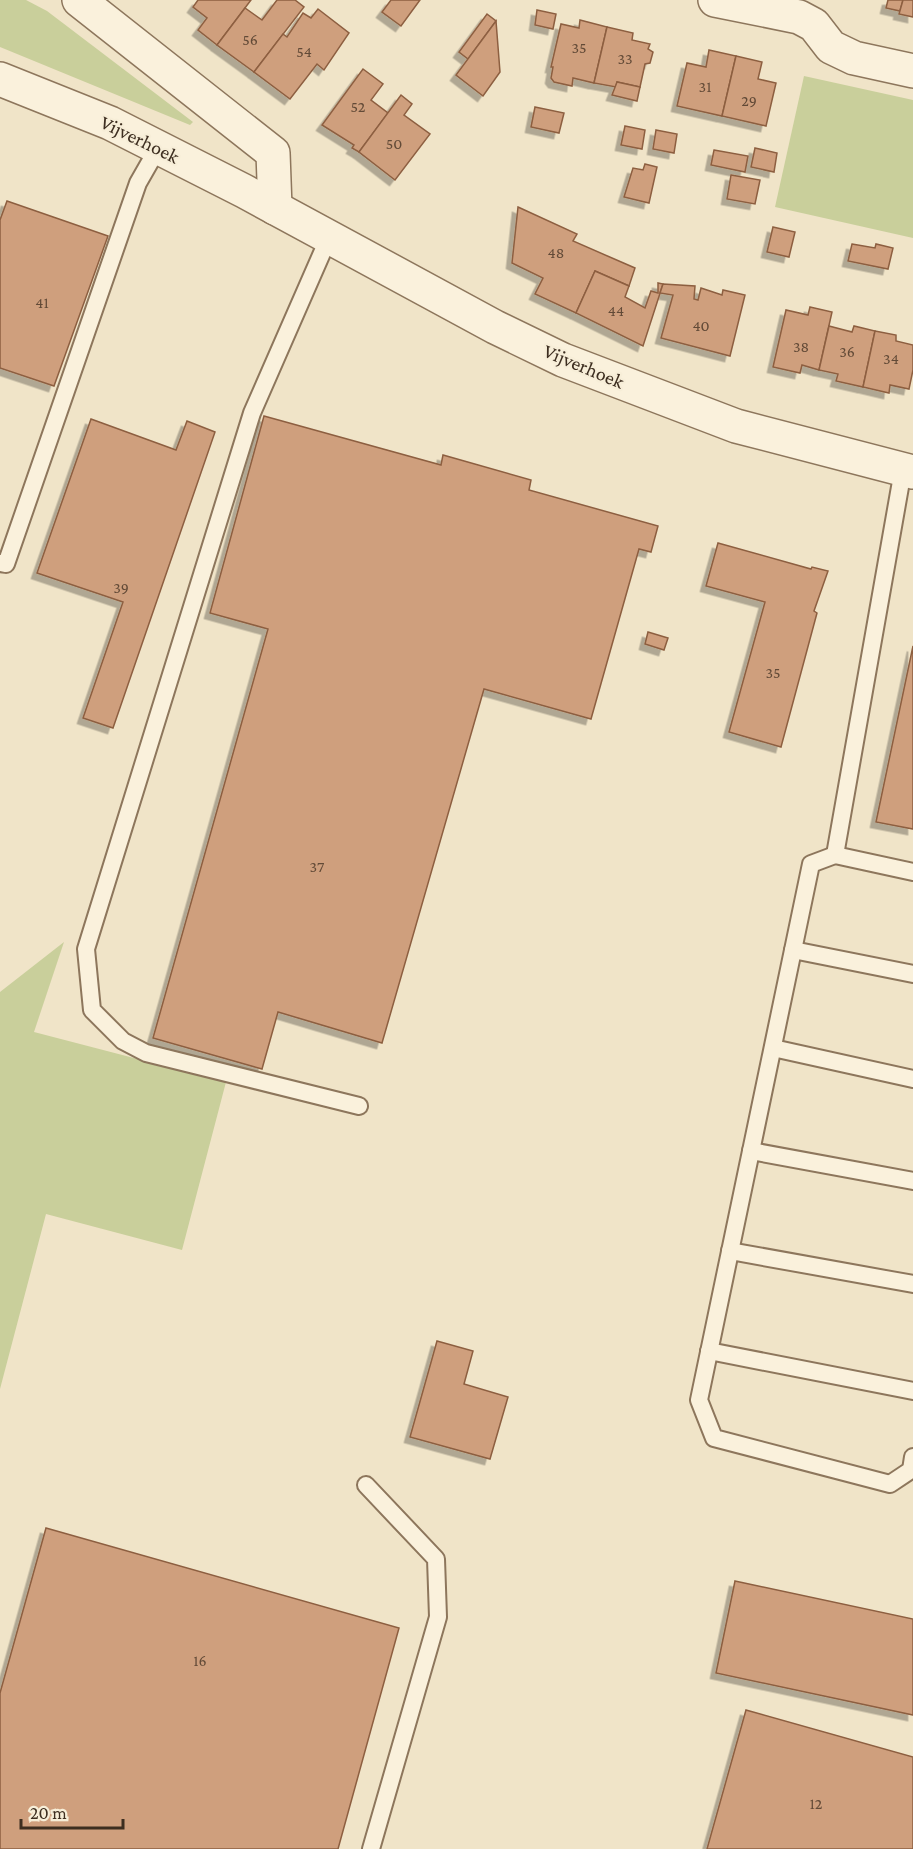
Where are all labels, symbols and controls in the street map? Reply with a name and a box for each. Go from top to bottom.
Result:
house number: 56 [242,31,258,48]
house number: 35 [571,39,587,56]
house number: 54 [296,43,312,60]
house number: 33 [617,50,633,67]
house number: 31 [699,78,711,95]
house number: 29 [741,92,757,109]
house number: 52 [351,98,366,115]
street label: Vijverhoek [97,110,183,169]
house number: 50 [386,135,402,152]
house number: 48 [548,244,564,261]
house number: 41 [35,294,49,311]
house number: 44 [608,302,624,319]
house number: 40 [692,317,710,334]
house number: 38 [793,338,809,355]
street label: Vijverhoek [540,339,628,394]
house number: 36 [839,343,855,360]
house number: 34 [883,350,899,367]
house number: 39 [113,579,129,596]
house number: 35 [765,664,781,681]
house number: 37 [310,858,325,875]
house number: 16 [193,1652,207,1669]
scale bar [21,1792,123,1830]
house number: 12 [810,1795,823,1812]
text: 20 m [30,1803,67,1823]

